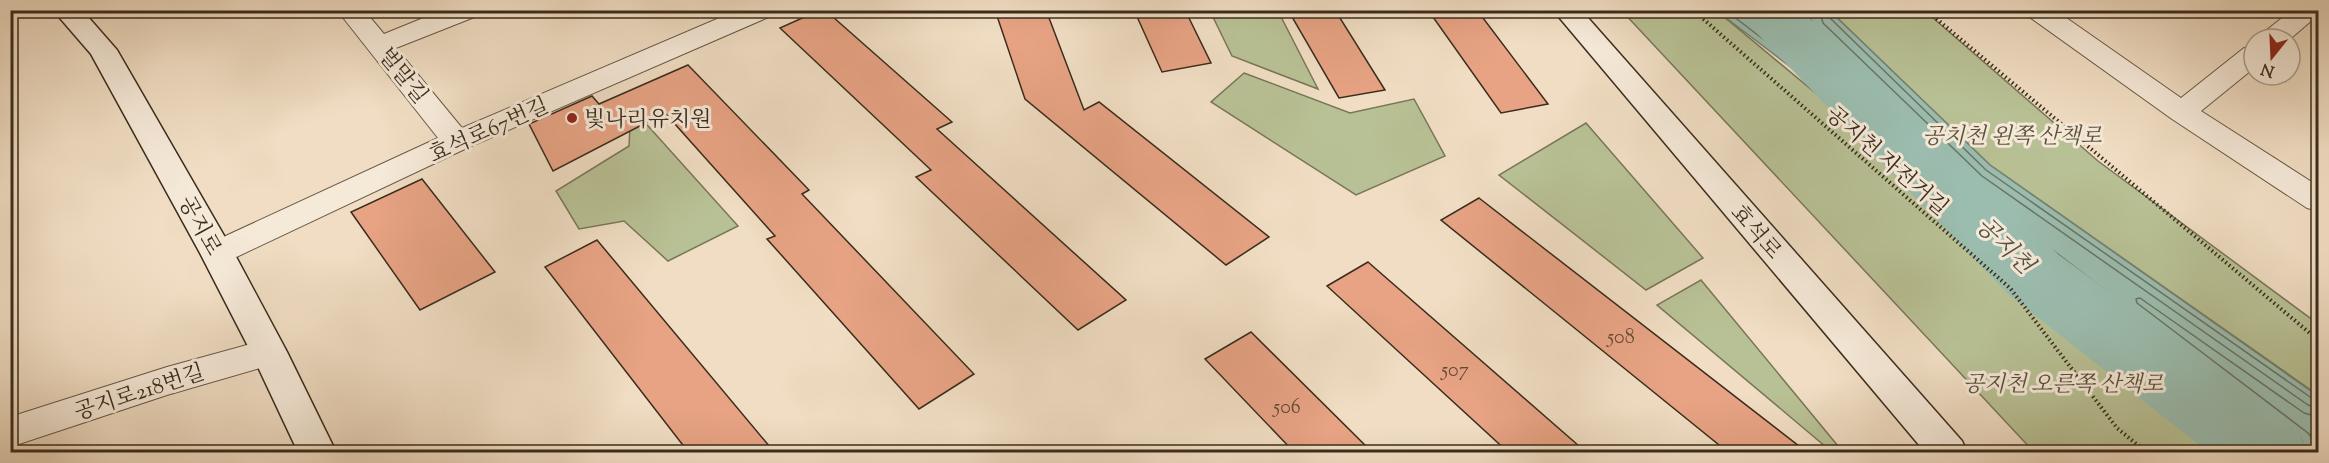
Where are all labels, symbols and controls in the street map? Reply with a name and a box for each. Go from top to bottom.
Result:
north arrow [2242,27,2302,87]
street label: 벌말길 [369,42,434,112]
text: N [2258,56,2278,82]
street label: 효석로67번길 [424,91,554,172]
street label: 공지천 자전거길 [1818,100,1954,225]
place label: 빛나리유치원 [584,105,712,137]
marker: 빛나리유치원 [565,111,579,125]
park label: 공치천 왼쪽 산책로 [1922,122,2102,154]
street label: 공지로 [169,191,228,262]
street label: 효석로 [1722,198,1788,268]
water label: 공지천 [1967,210,2042,284]
house number: 508 [1606,324,1635,353]
house number: 507 [1440,357,1469,386]
street label: 공지로218번길 [71,358,209,430]
park label: 공지천 오른쪽 산책로 [1963,370,2164,402]
house number: 506 [1272,394,1301,423]

